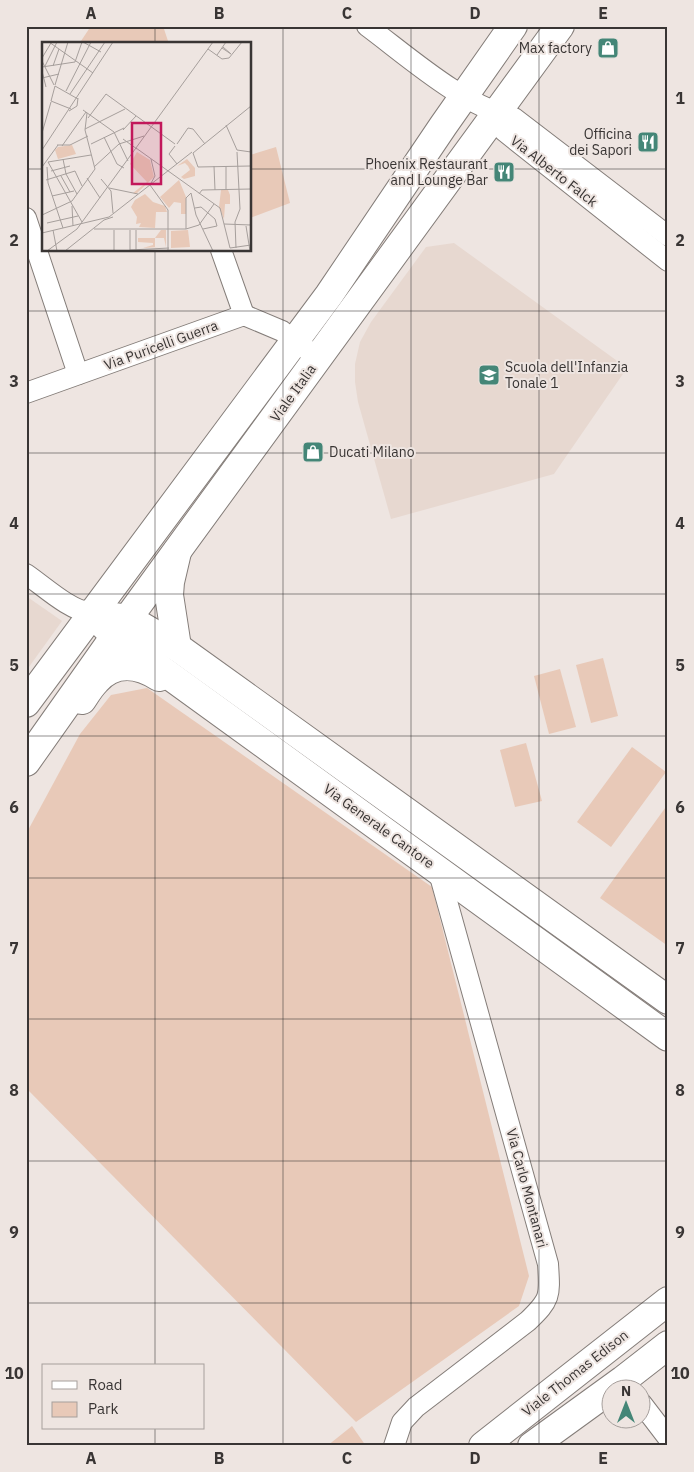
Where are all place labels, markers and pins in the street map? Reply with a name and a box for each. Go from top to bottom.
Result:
shop icon: Max factory [596,36,620,60]
place label: Max factory [519,39,592,57]
place label: Officina dei Sapori [569,125,633,159]
restaurant icon: Officina dei Sapori [636,130,660,154]
place label: Phoenix Restaurant and Lounge Bar [365,155,488,189]
restaurant icon: Phoenix Restaurant and Lounge Bar [492,160,516,184]
place label: Scuola dell'Infanzia Tonale 1 [505,358,629,392]
school or university icon: Scuola dell'Infanzia Tonale 1 [477,363,501,387]
shop icon: Ducati Milano [301,440,325,464]
place label: Ducati Milano [329,443,415,461]

